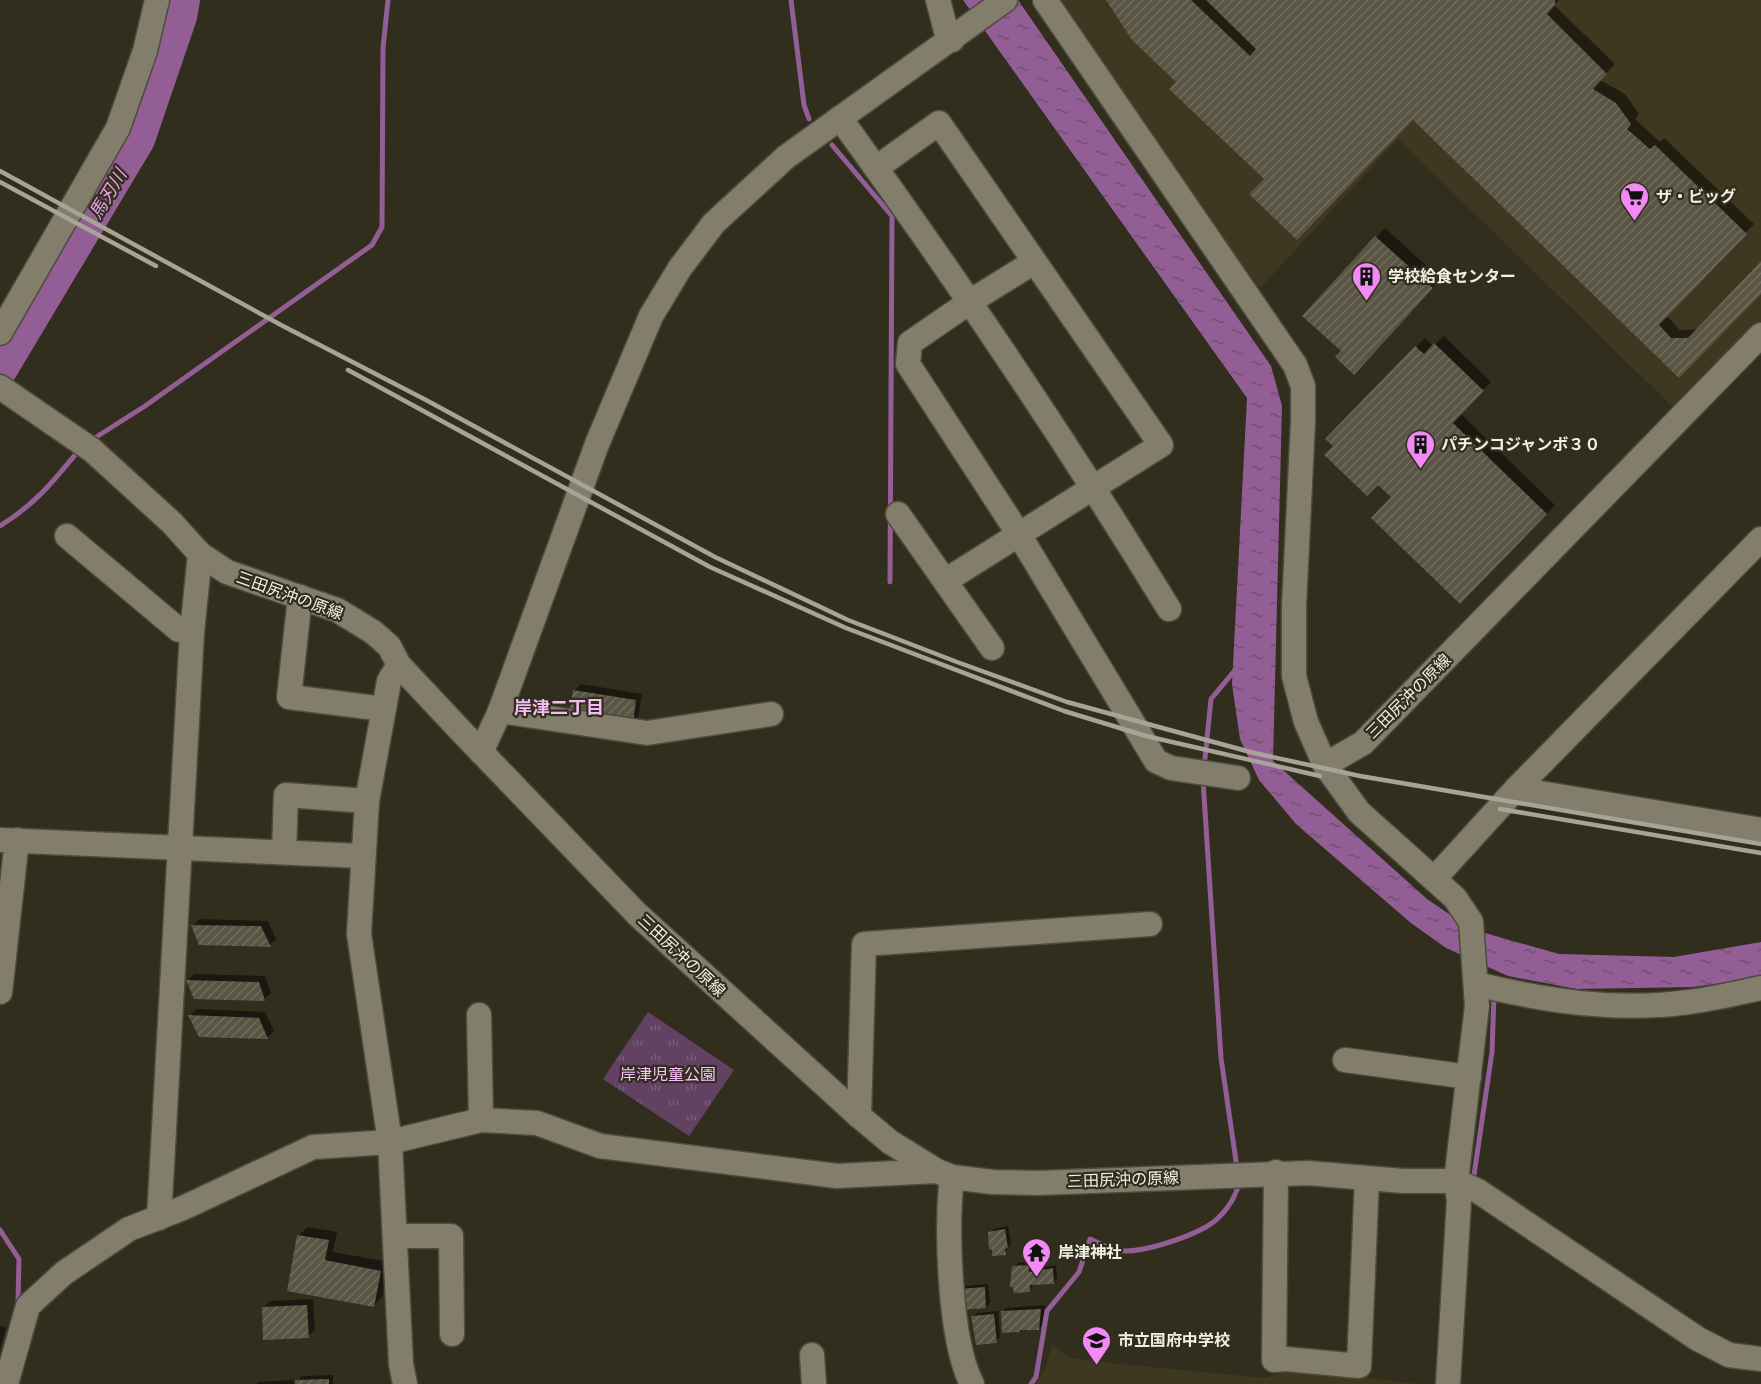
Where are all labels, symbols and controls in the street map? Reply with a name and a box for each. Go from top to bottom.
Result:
water label: 馬刃川 [83,162,132,223]
supermarket icon: ザ・ビッグ [1619,180,1651,222]
place label: ザ・ビッグ [1656,185,1736,207]
building icon: 学校給食センター [1351,260,1383,302]
place label: 学校給食センター [1388,265,1516,287]
building icon: パチンコジャンボ３０ [1404,428,1436,470]
place label: パチンコジャンボ３０ [1441,433,1600,455]
street label: 三田尻沖の原線 [234,566,346,624]
street label: 三田尻沖の原線 [1361,649,1455,743]
district label: 岸津二丁目 [514,695,604,719]
street label: 三田尻沖の原線 [634,909,730,1001]
park label: 岸津児童公園 [620,1063,716,1085]
street label: 三田尻沖の原線 [1067,1166,1179,1192]
temple icon: 岸津神社 [1021,1236,1053,1278]
place label: 岸津神社 [1058,1241,1122,1263]
school or university icon: 市立国府中学校 [1081,1324,1113,1366]
place label: 市立国府中学校 [1118,1329,1230,1351]

